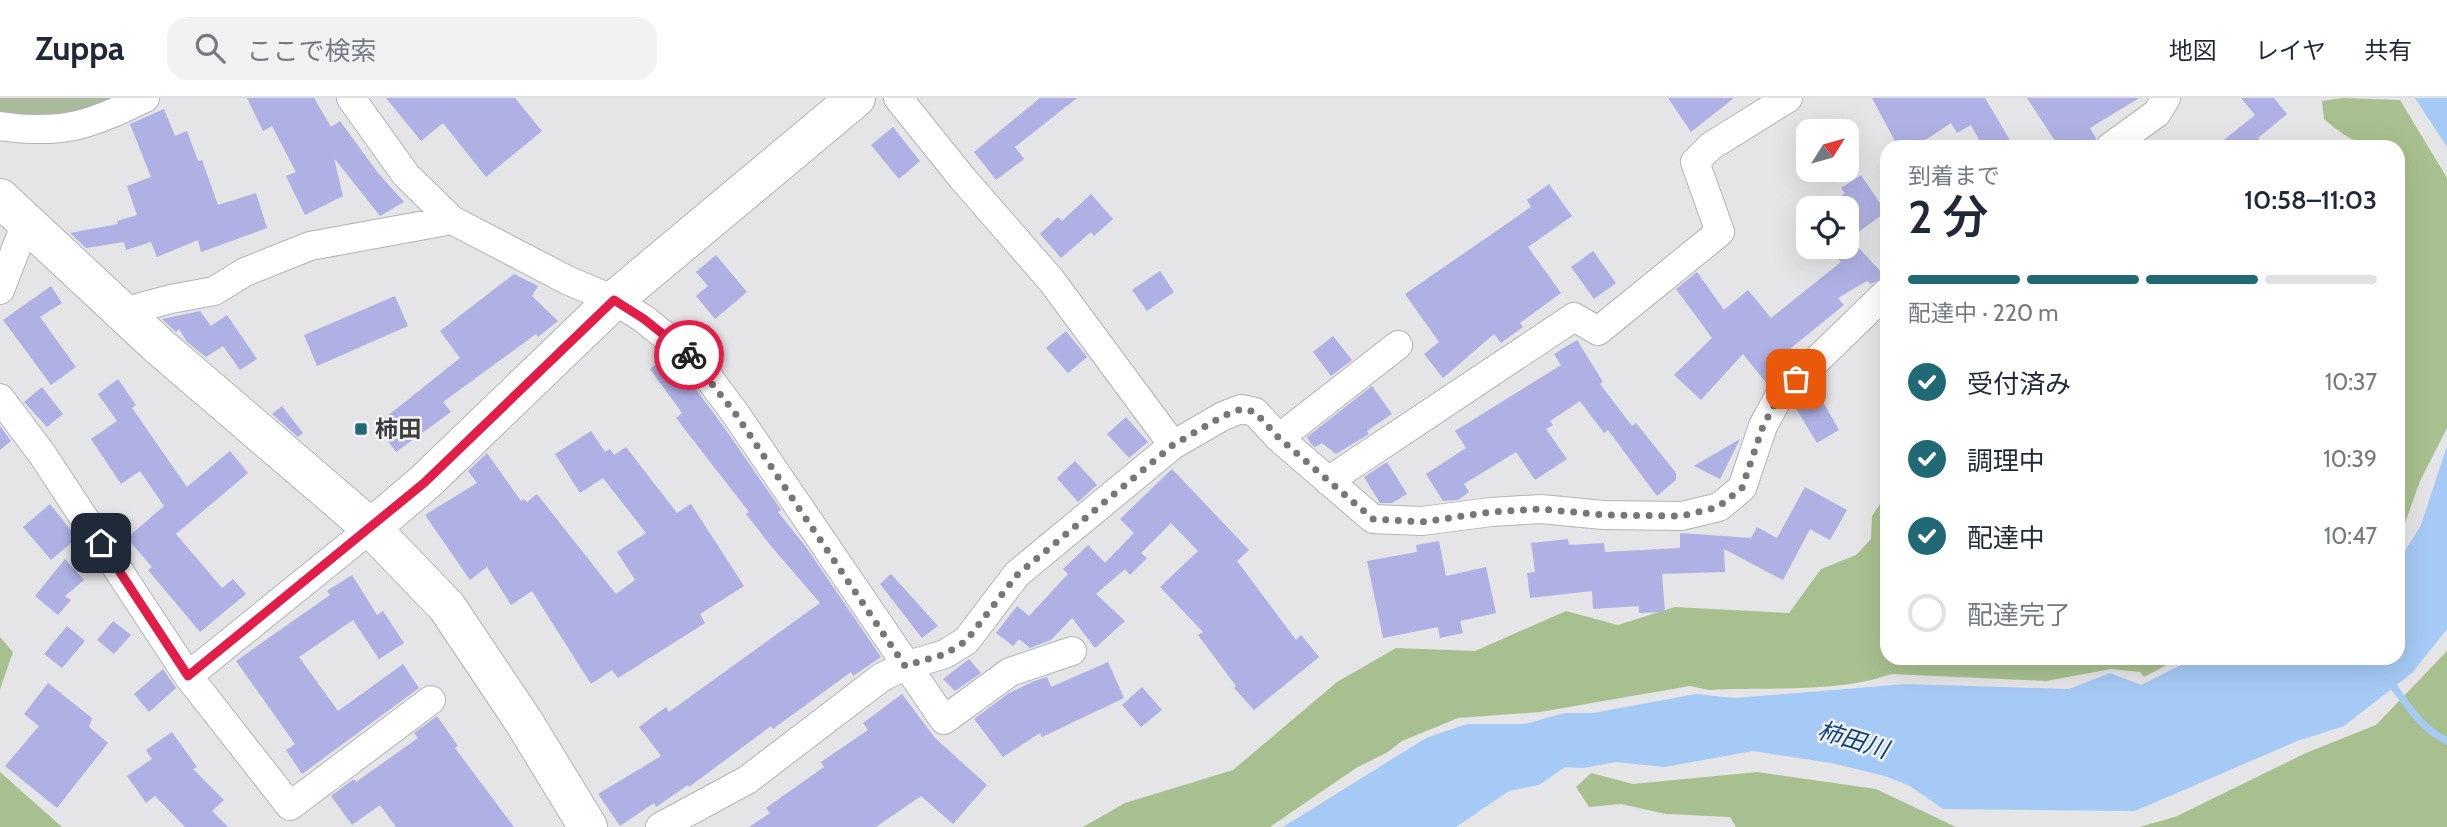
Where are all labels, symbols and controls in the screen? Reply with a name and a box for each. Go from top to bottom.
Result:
search box [167,17,657,80]
text: Zuppa [35,28,125,68]
icon: search [191,29,229,67]
text: ここで検索 [247,35,377,67]
text: 地図 [2169,36,2217,65]
text: レイヤ [2255,36,2326,65]
text: 共有 [2364,36,2412,65]
north arrow [1796,119,1858,182]
map controls [1796,119,1859,259]
text: 到着まで [1908,162,2000,190]
text: 10:58–11:03 [2244,184,2377,216]
text: 2 分 [1908,189,1989,245]
button: locate [1796,196,1859,259]
text: 配達中 · 220 m [1908,299,2058,327]
courier [654,320,724,390]
icon: bike [670,336,708,374]
pin [1766,349,1826,409]
icon: bag [1777,360,1815,398]
icon: check [1908,363,1946,401]
text: 受付済み [1967,368,2071,400]
text: 10:37 [2325,368,2377,396]
place label: 柿田 [375,415,421,443]
marker: 柿田 [353,421,369,437]
icon: check [1908,440,1946,478]
text: 調理中 [1967,445,2045,477]
text: 10:39 [2323,445,2377,473]
pin [71,513,131,573]
icon: check [1908,517,1946,555]
text: 配達中 [1967,522,2045,554]
text: 10:47 [2324,522,2377,550]
icon: home [82,524,120,562]
text: 配達完了 [1967,599,2071,631]
water label: 柿田川 [1814,715,1895,765]

